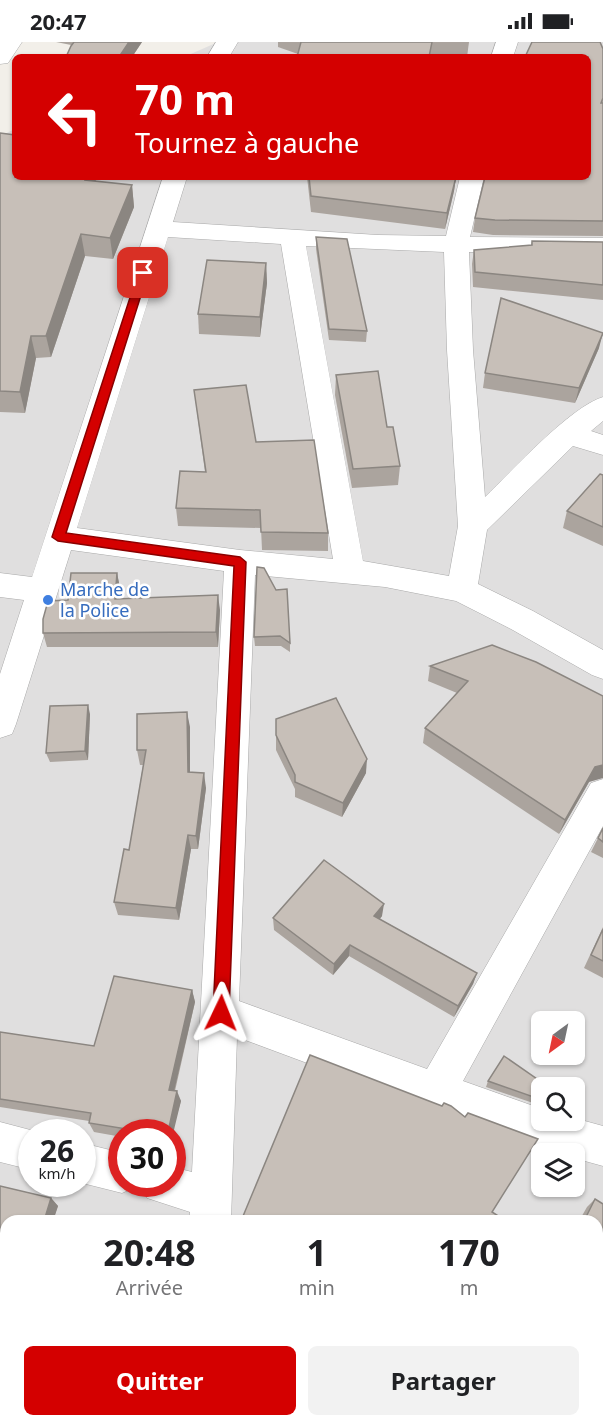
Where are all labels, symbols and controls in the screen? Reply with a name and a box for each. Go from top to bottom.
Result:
text: 20:47 [30,6,87,36]
text: 70 m [135,70,235,127]
icon: left [36,78,114,156]
text: Tournez à gauche [135,124,359,161]
pin [117,247,168,298]
icon: arrive [126,256,159,289]
place label: Marche de la Police [60,577,149,622]
marker: Marche de la Police [41,593,55,607]
position arrow [189,981,253,1045]
north arrow [531,1011,585,1065]
map controls [531,1011,585,1197]
button: search [531,1077,585,1131]
speed limit sign: 30 [108,1119,186,1197]
text: 26 [40,1130,74,1171]
button: layers [531,1143,585,1197]
text: km/h [39,1163,75,1183]
text: 20:48 [103,1228,196,1277]
text: 1 [307,1228,327,1277]
text: 170 [438,1228,500,1277]
text: Arrivée [116,1274,183,1301]
text: min [299,1274,335,1301]
text: m [460,1274,478,1301]
button: Quitter [24,1346,296,1415]
button: Partager [308,1346,579,1415]

